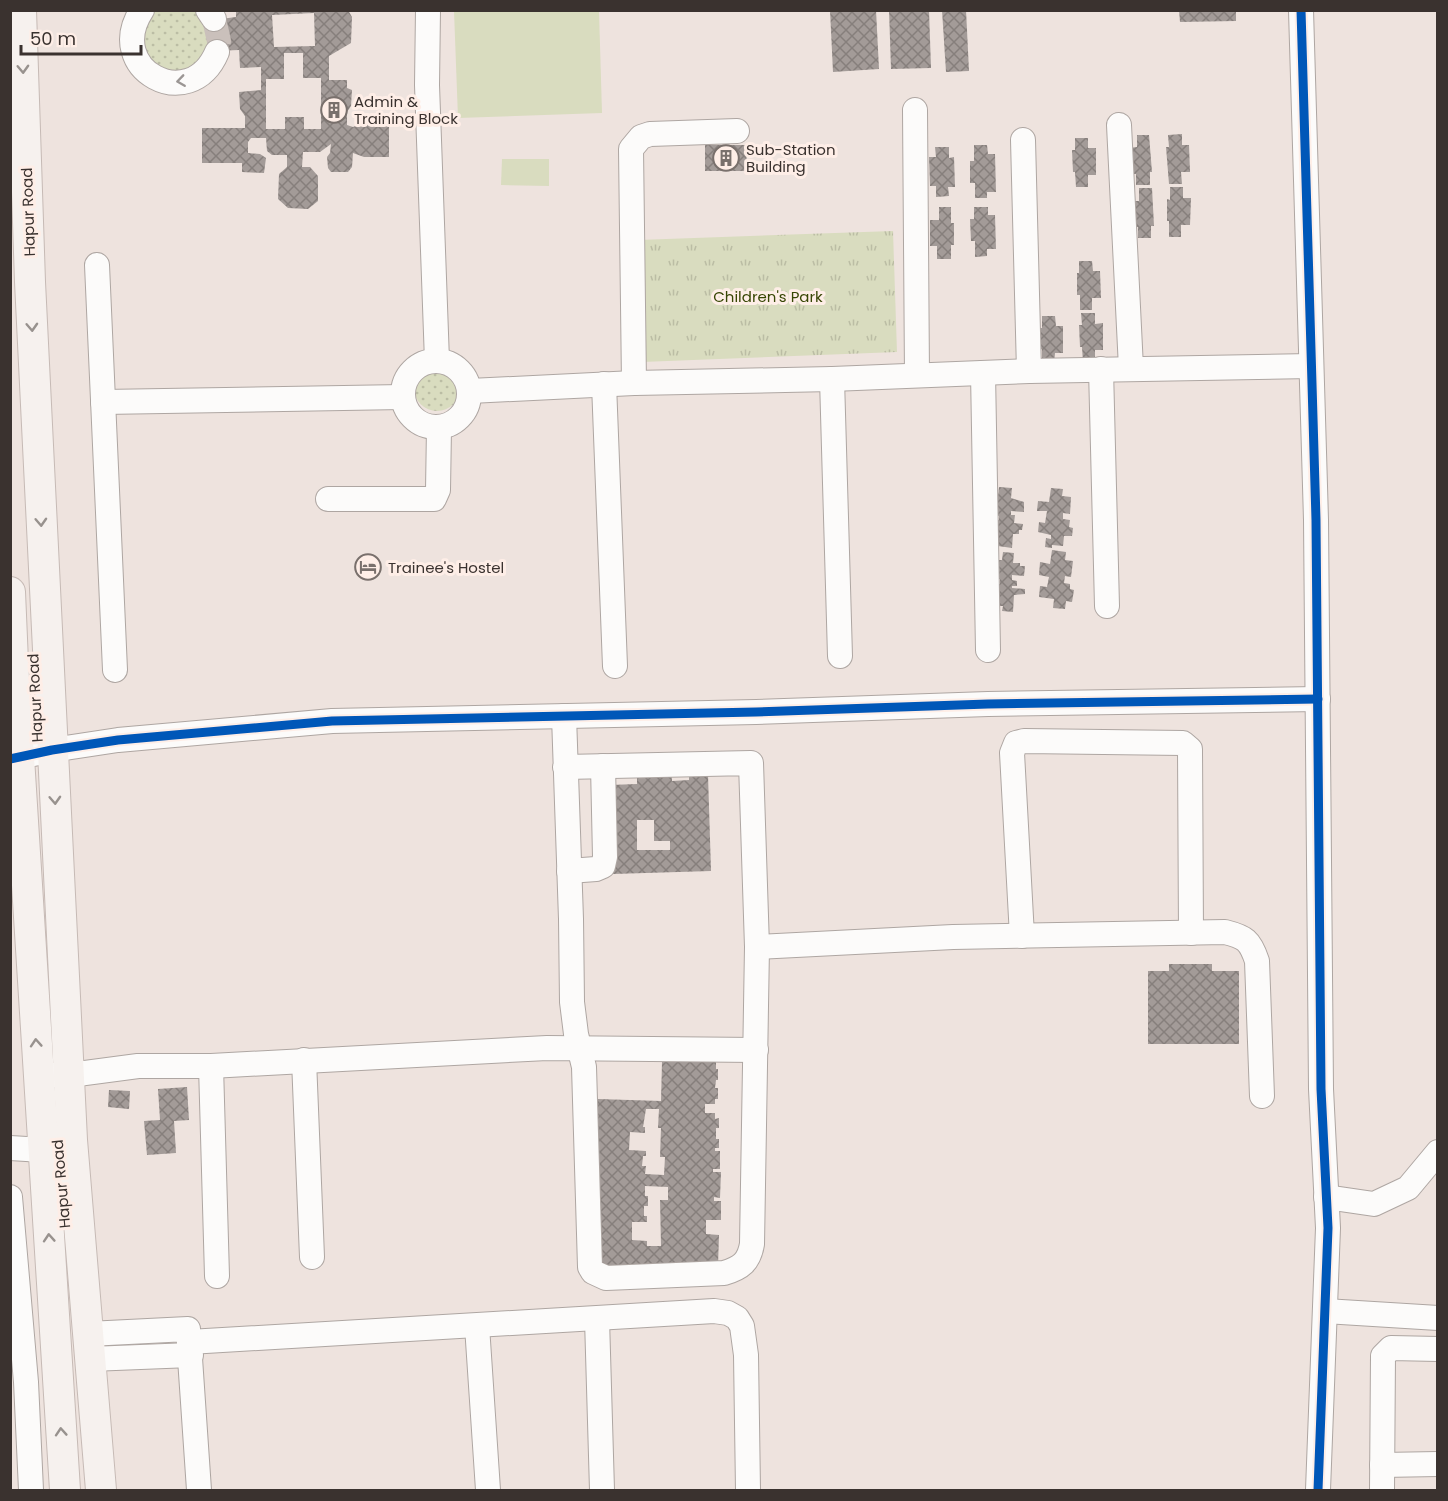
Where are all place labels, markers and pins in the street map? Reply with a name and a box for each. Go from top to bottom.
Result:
place label: Admin & Training Block [354,91,458,129]
building icon: Admin & Training Block [319,95,349,125]
place label: Sub-Station Building [746,139,836,177]
building icon: Sub-Station Building [711,143,741,173]
hotel icon: Trainee's Hostel [353,552,383,582]
place label: Trainee's Hostel [388,557,504,578]

